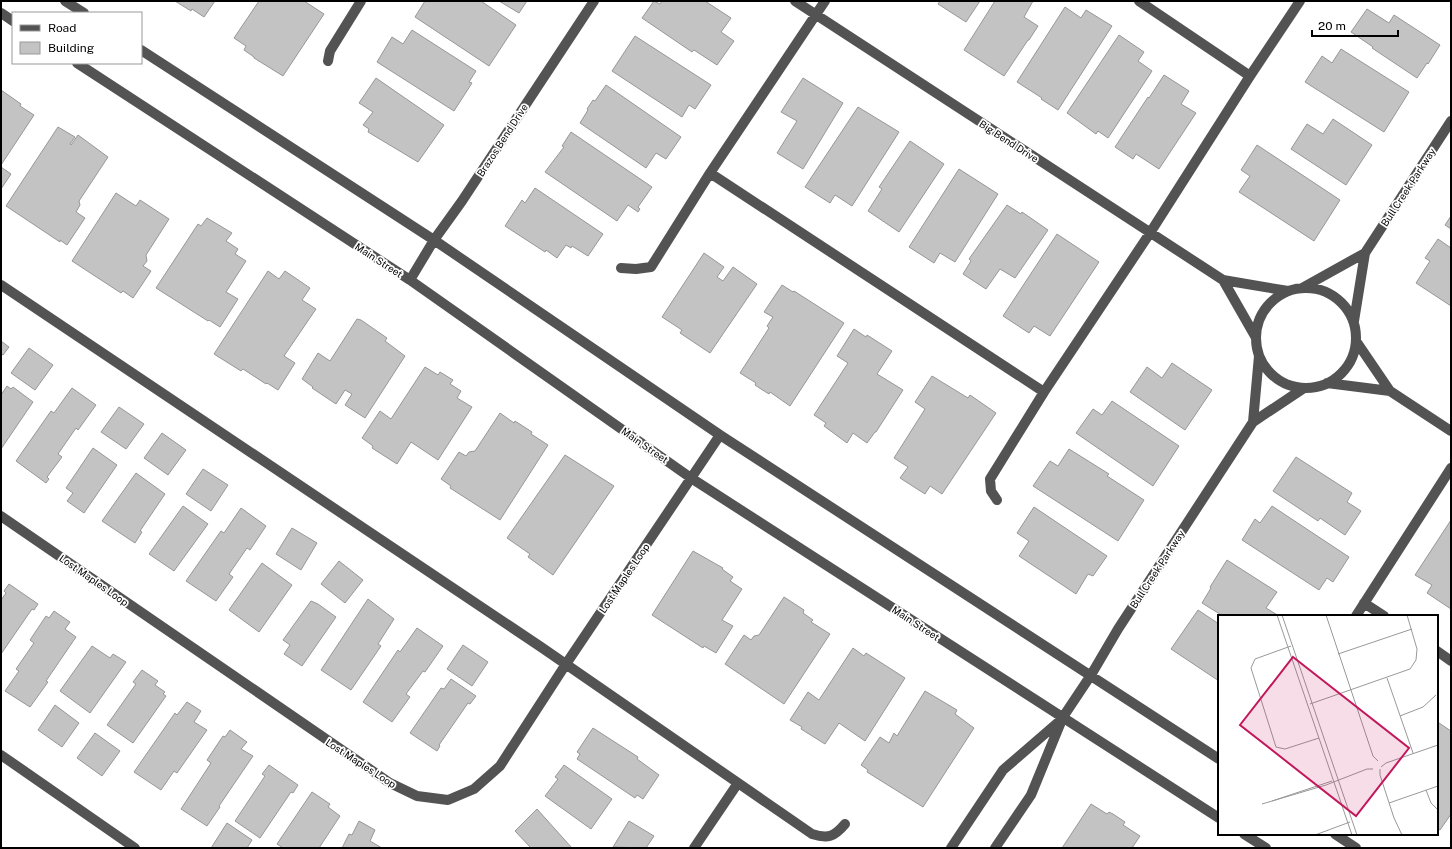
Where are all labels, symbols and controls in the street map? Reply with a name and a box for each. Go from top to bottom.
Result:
legend [12,12,142,64]
scale bar [1312,12,1398,38]
text: 20 m [1318,19,1346,33]
text: Road [48,21,76,35]
text: Building [48,41,94,55]
street label: Brazos Bend Drive [474,101,530,179]
street label: Big Bend Drive [977,117,1041,165]
street label: Bull Creek Parkway [1378,145,1438,228]
street label: Main Street [353,240,405,280]
street label: Main Street [619,425,671,466]
street label: Bull Creek Parkway [1127,527,1187,610]
street label: Lost Maples Loop [596,541,652,615]
street label: Lost Maples Loop [57,552,131,608]
street label: Main Street [890,603,942,643]
inset map [1218,615,1438,835]
street label: Lost Maples Loop [324,736,398,790]

